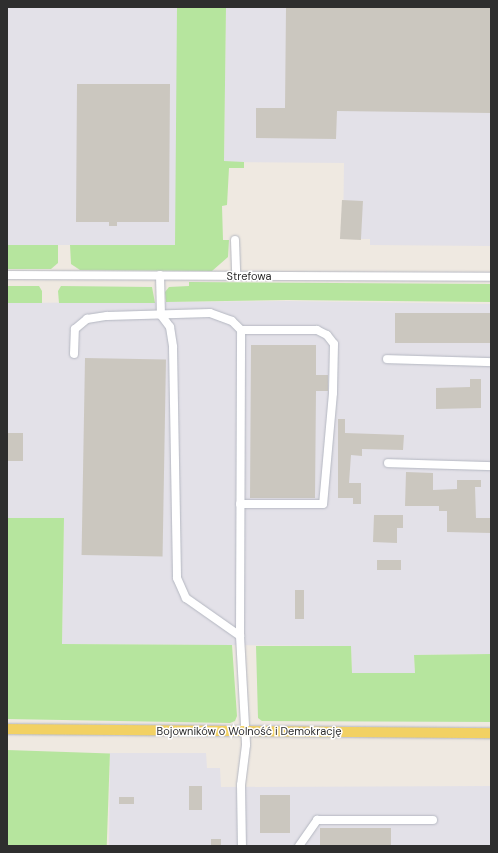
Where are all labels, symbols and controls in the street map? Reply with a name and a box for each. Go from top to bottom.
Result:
street label: Strefowa [227,269,271,283]
street label: Bojowników o Wolność i Demokrację [157,724,341,738]

